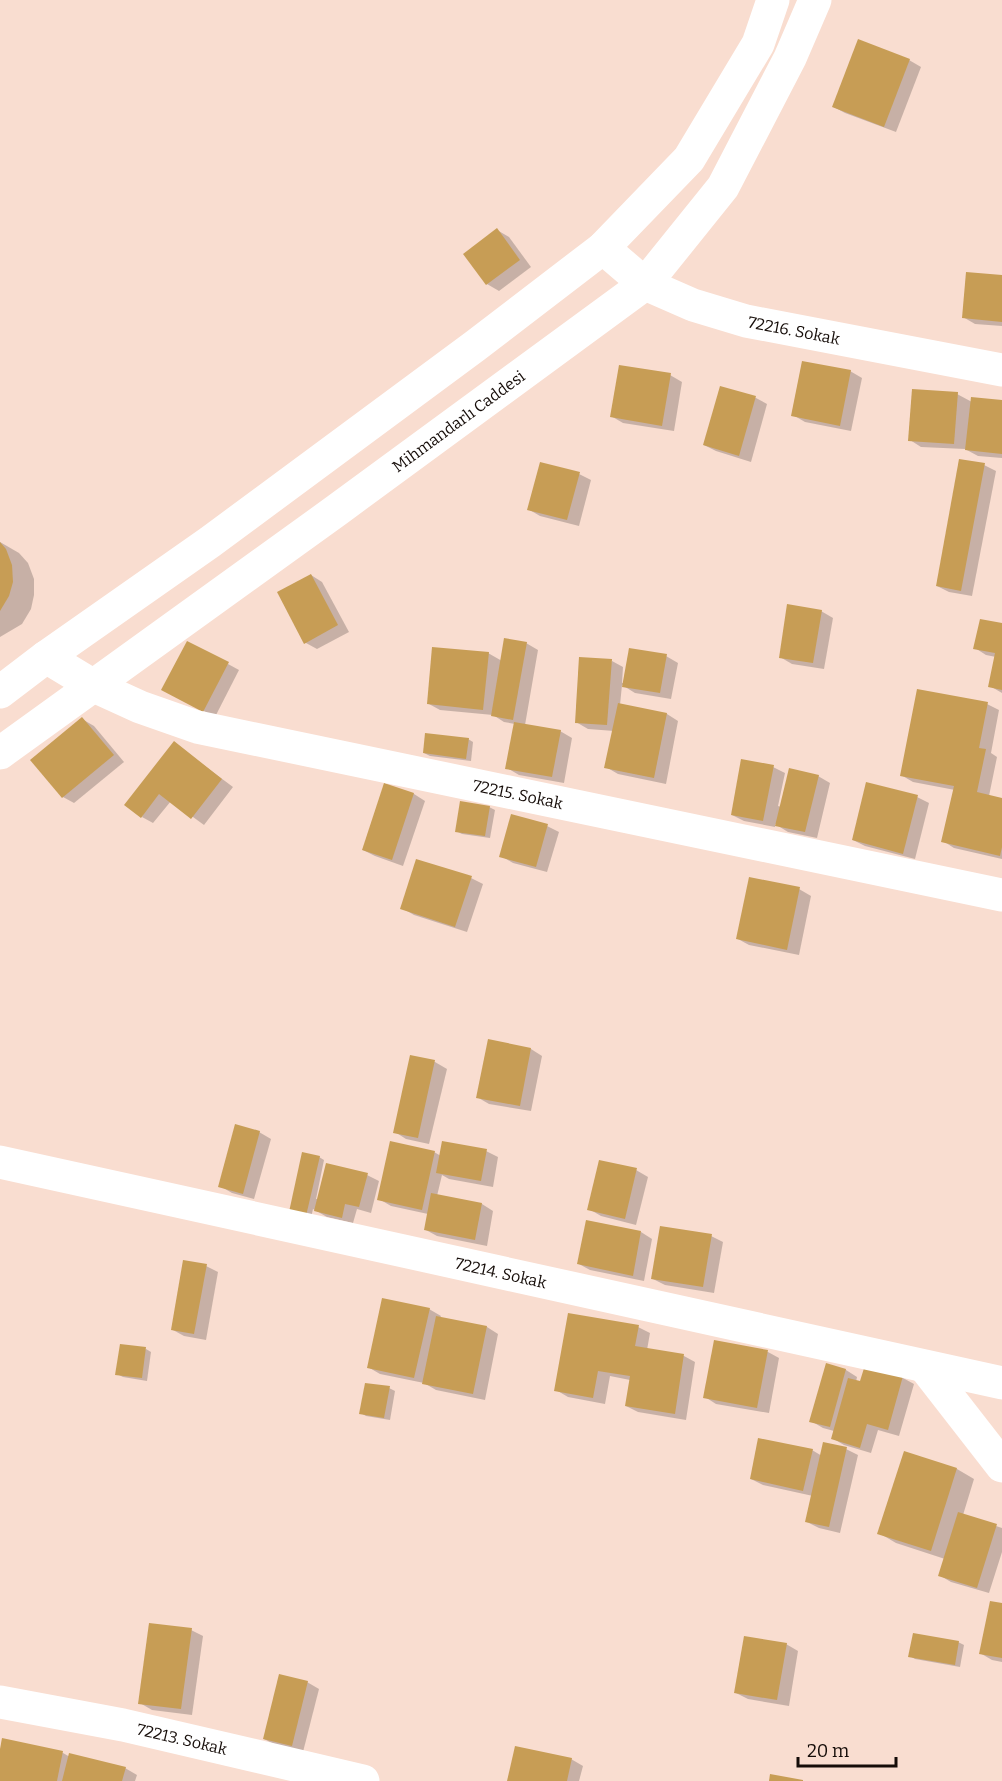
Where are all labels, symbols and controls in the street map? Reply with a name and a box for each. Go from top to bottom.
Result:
street label: 72216. Sokak [747,313,841,349]
street label: Mihmandarlı Caddesi [389,366,529,476]
street label: 72215. Sokak [471,776,565,813]
street label: 72214. Sokak [453,1254,548,1292]
street label: 72213. Sokak [135,1720,229,1759]
scale bar [798,1730,896,1768]
text: 20 m [807,1740,849,1762]

